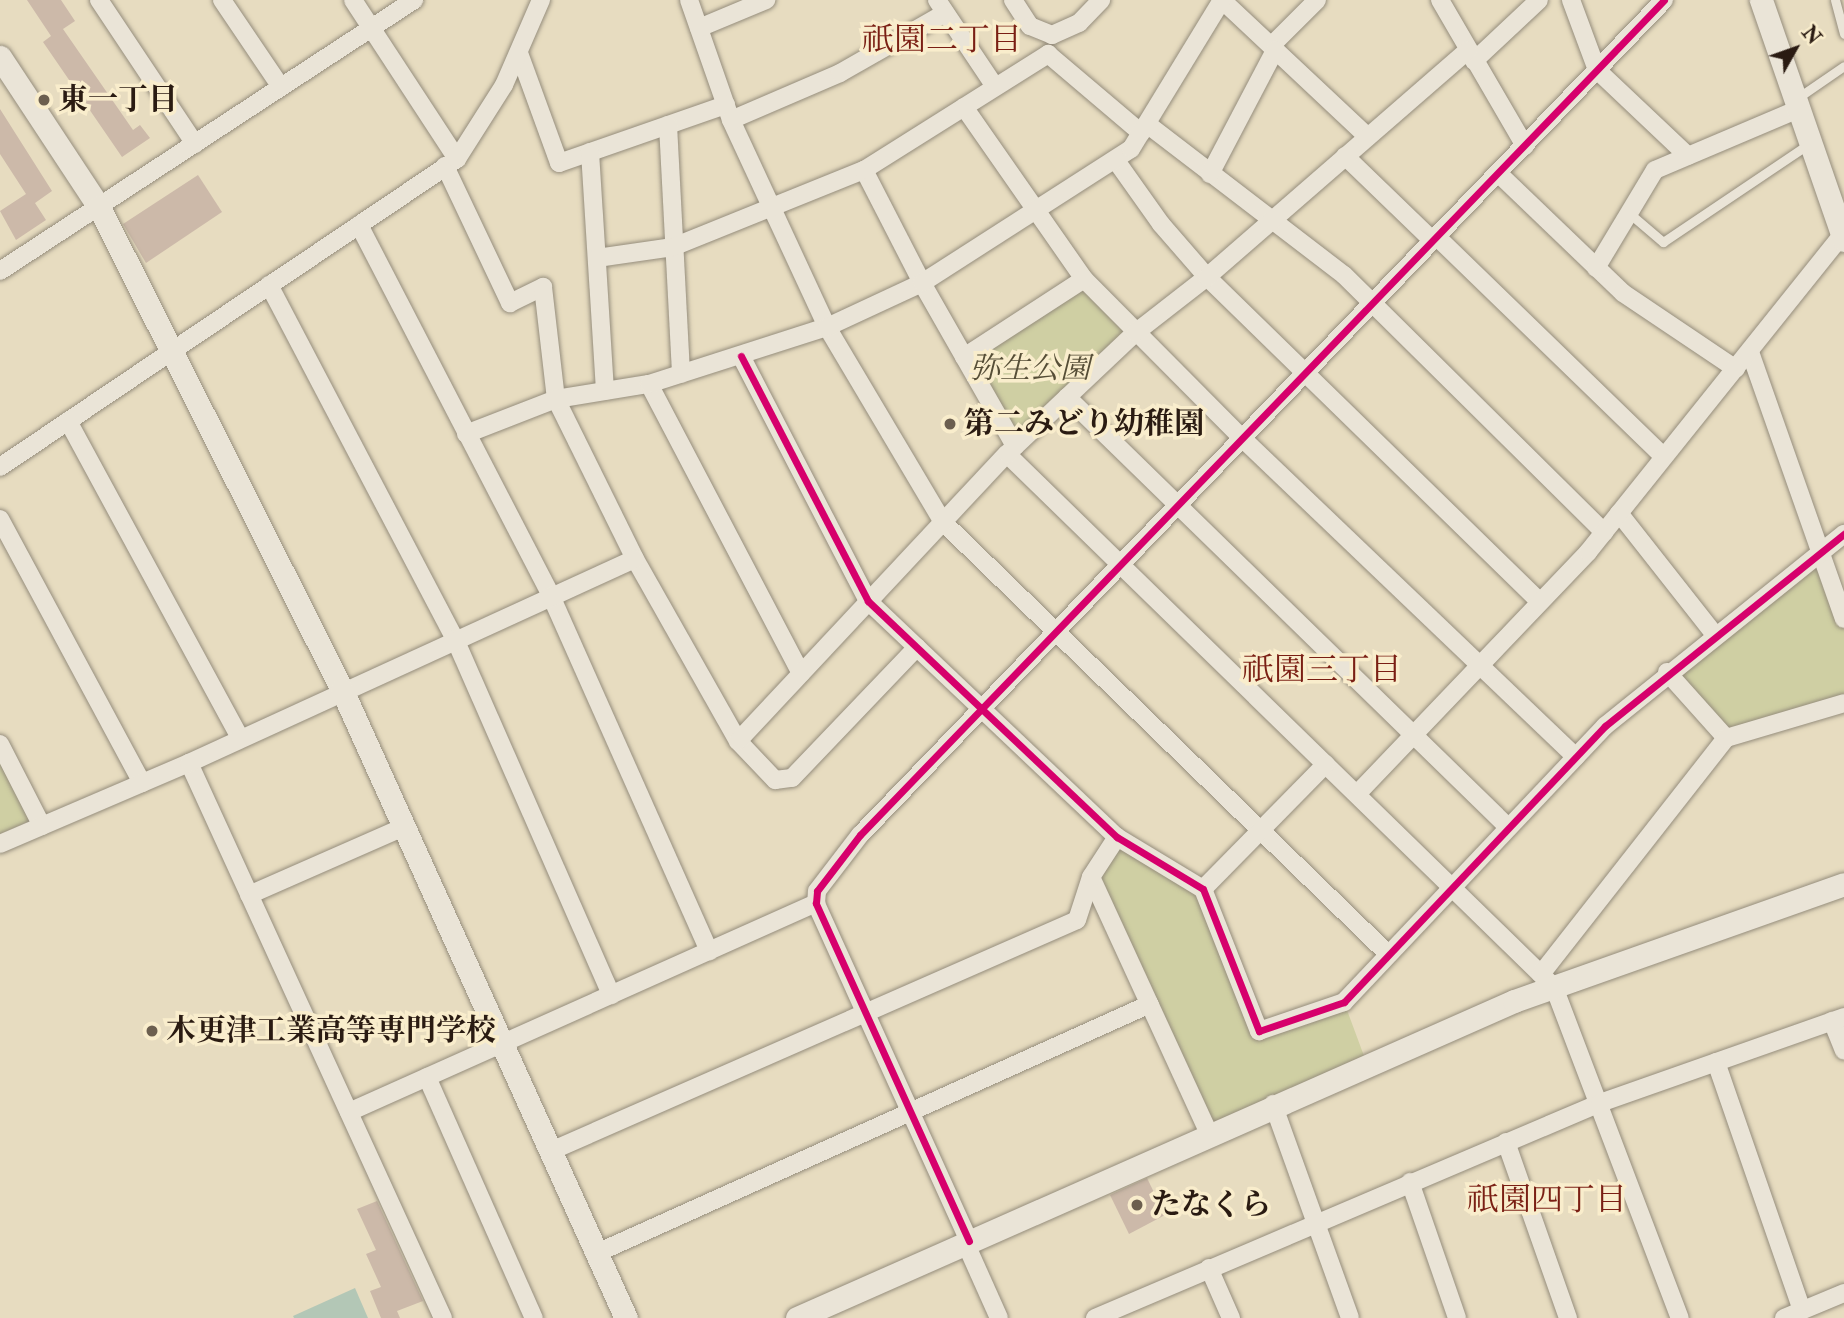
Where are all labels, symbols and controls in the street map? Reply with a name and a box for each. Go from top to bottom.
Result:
north arrow [1760,14,1830,84]
district label: 祇園二丁目 [862,21,1022,59]
text: N [1796,21,1826,50]
place label: 東一丁目 [58,82,178,118]
marker: 東一丁目 [36,92,52,108]
park label: 弥生公園 [970,351,1090,387]
place label: 第二みどり幼稚園 [964,406,1204,442]
marker: 第二みどり幼稚園 [942,416,958,432]
district label: 祇園三丁目 [1242,651,1402,689]
place label: 木更津工業高等専門学校 [166,1013,496,1049]
marker: 木更津工業高等専門学校 [144,1023,160,1039]
district label: 祇園四丁目 [1467,1181,1627,1219]
place label: たなくら [1151,1187,1271,1223]
marker: たなくら [1129,1197,1145,1213]

